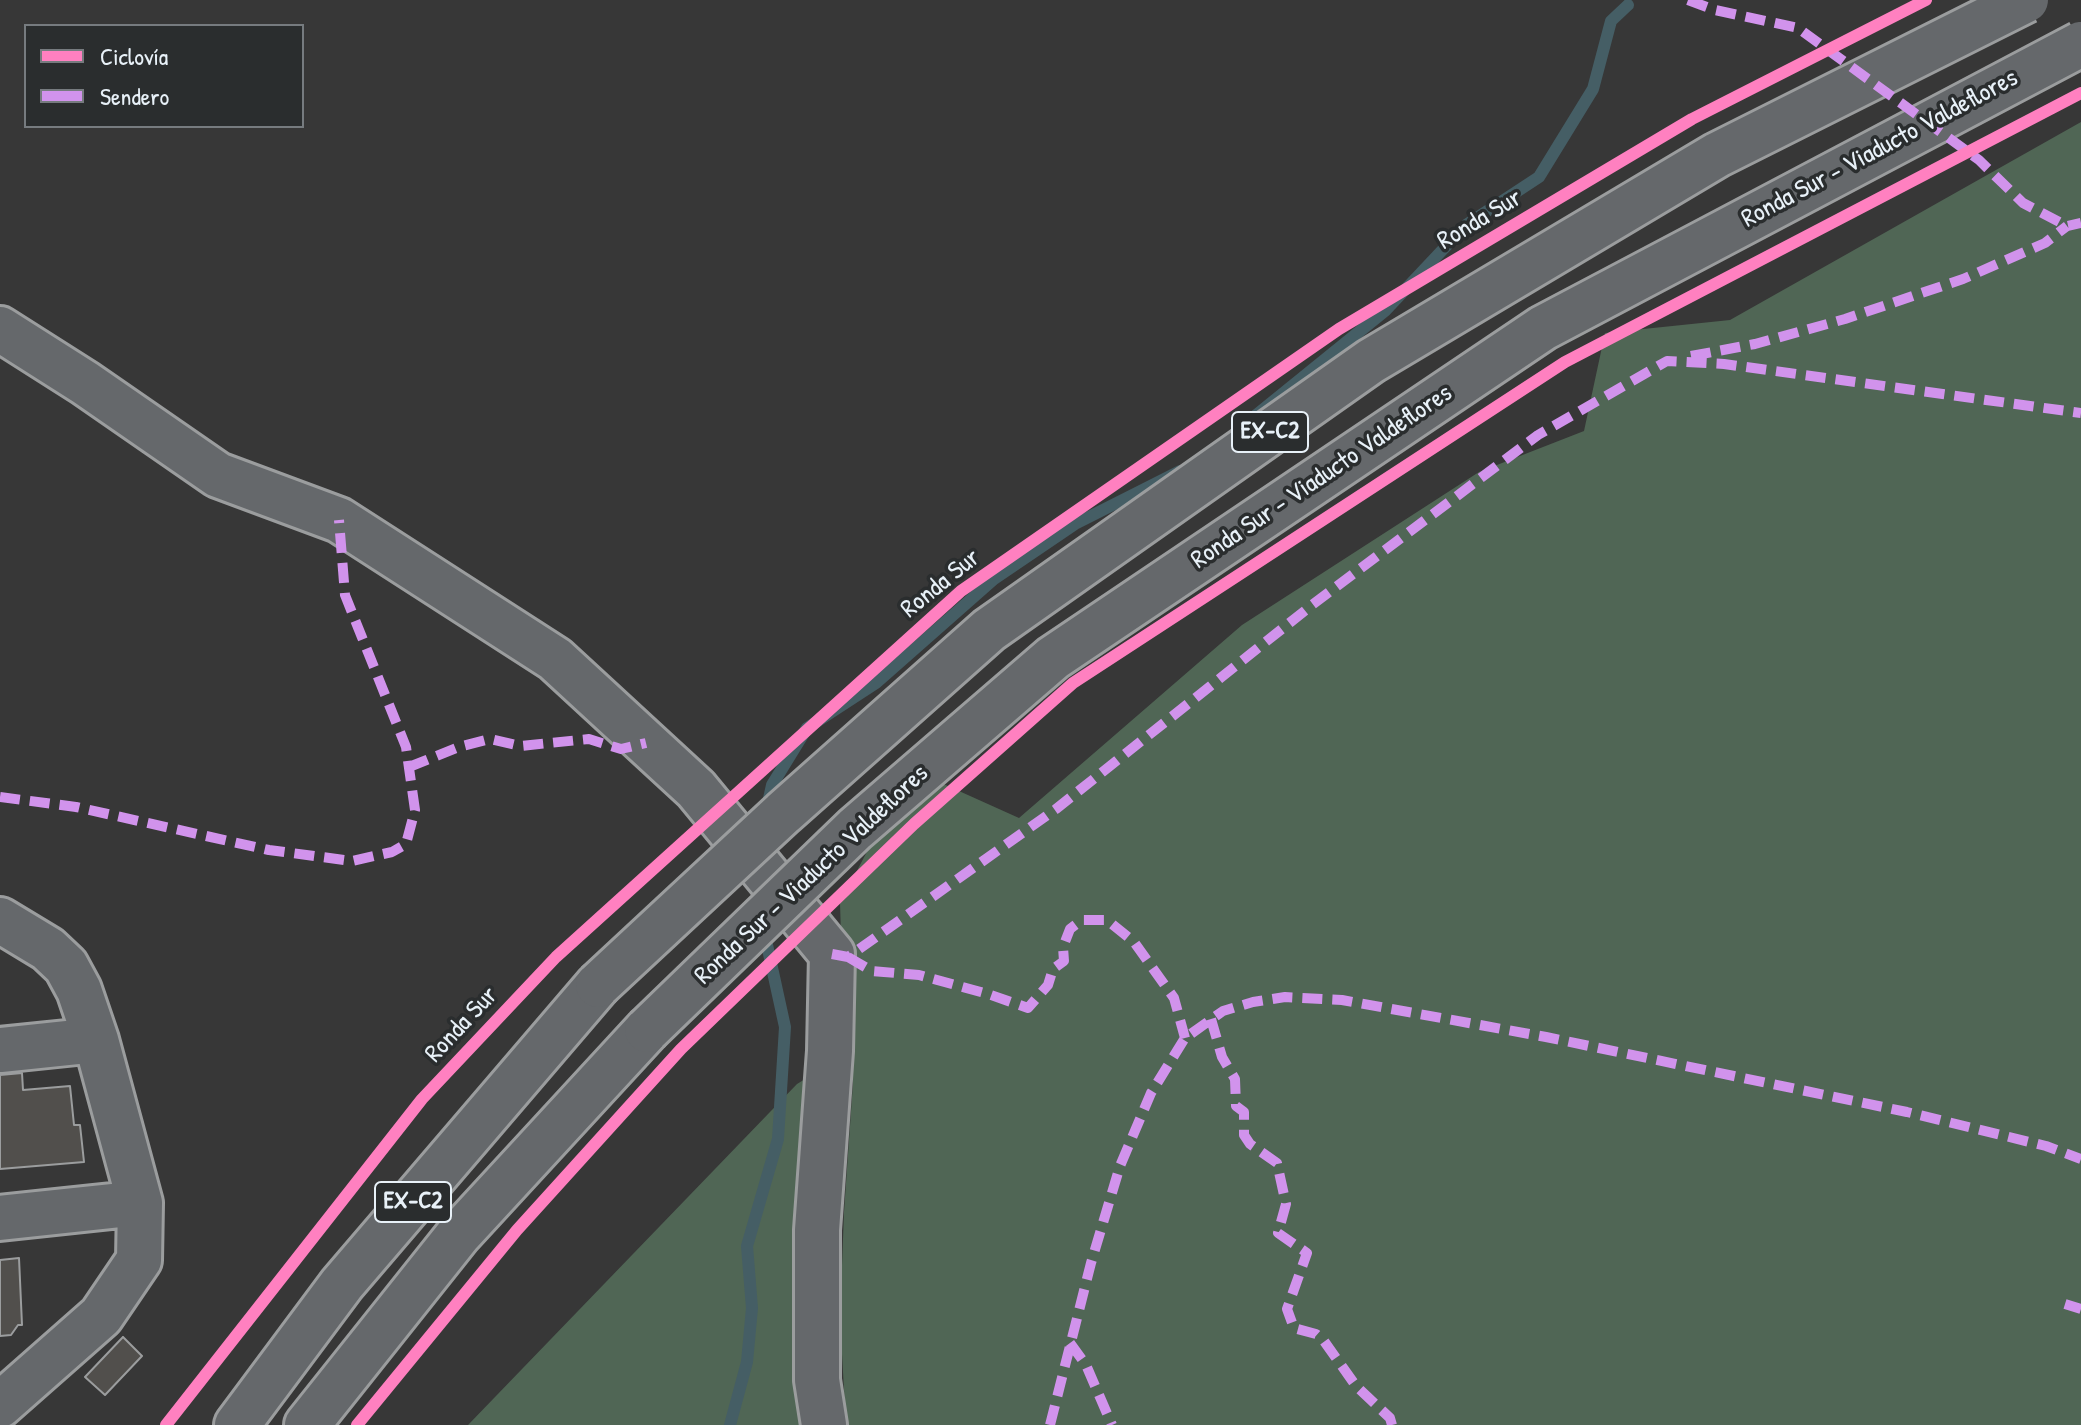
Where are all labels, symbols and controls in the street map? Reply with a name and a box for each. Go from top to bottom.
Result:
legend [24,24,304,128]
text: Ciclovía [100,40,168,72]
street label: Ronda Sur - Viaducto Valdeflores [1737,63,2023,235]
text: Sendero [100,80,169,112]
street label: Ronda Sur [1432,183,1528,257]
street label: Ronda Sur - Viaducto Valdeflores [1186,378,1458,576]
road number: EX-C2 [1232,412,1308,452]
street label: Ronda Sur [895,543,987,625]
street label: Ronda Sur - Viaducto Valdeflores [689,759,935,991]
street label: Ronda Sur [419,980,505,1070]
road number: EX-C2 [375,1182,451,1222]

